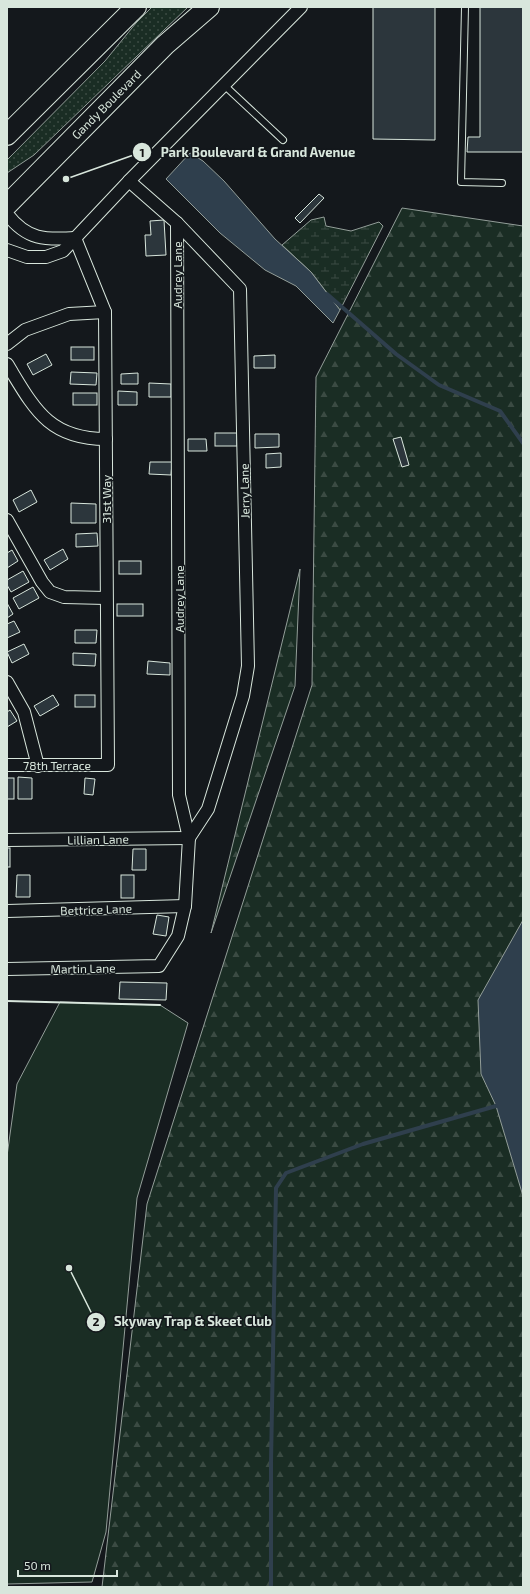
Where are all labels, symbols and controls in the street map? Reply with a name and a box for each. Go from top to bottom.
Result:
street label: Gandy Boulevard [68,66,144,142]
callout: Park Boulevard & Grand Avenue [132,140,363,165]
text: Park Boulevard & Grand Avenue [161,144,355,160]
text: 1 [139,145,145,159]
street label: Audrey Lane [170,241,184,309]
street label: Jerry Lane [237,463,251,519]
street label: 31st Way [99,474,113,523]
street label: Audrey Lane [172,565,186,633]
street label: 78th Terrace [23,758,91,772]
street label: Lillian Lane [67,831,129,847]
street label: Bettrice Lane [60,901,132,917]
street label: Martin Lane [50,960,116,976]
callout: Skyway Trap & Skeet Club [86,1309,281,1334]
text: Skyway Trap & Skeet Club [114,1313,272,1329]
text: 2 [93,1314,100,1328]
scale bar [18,1552,117,1578]
text: 50 m [24,1558,51,1572]

